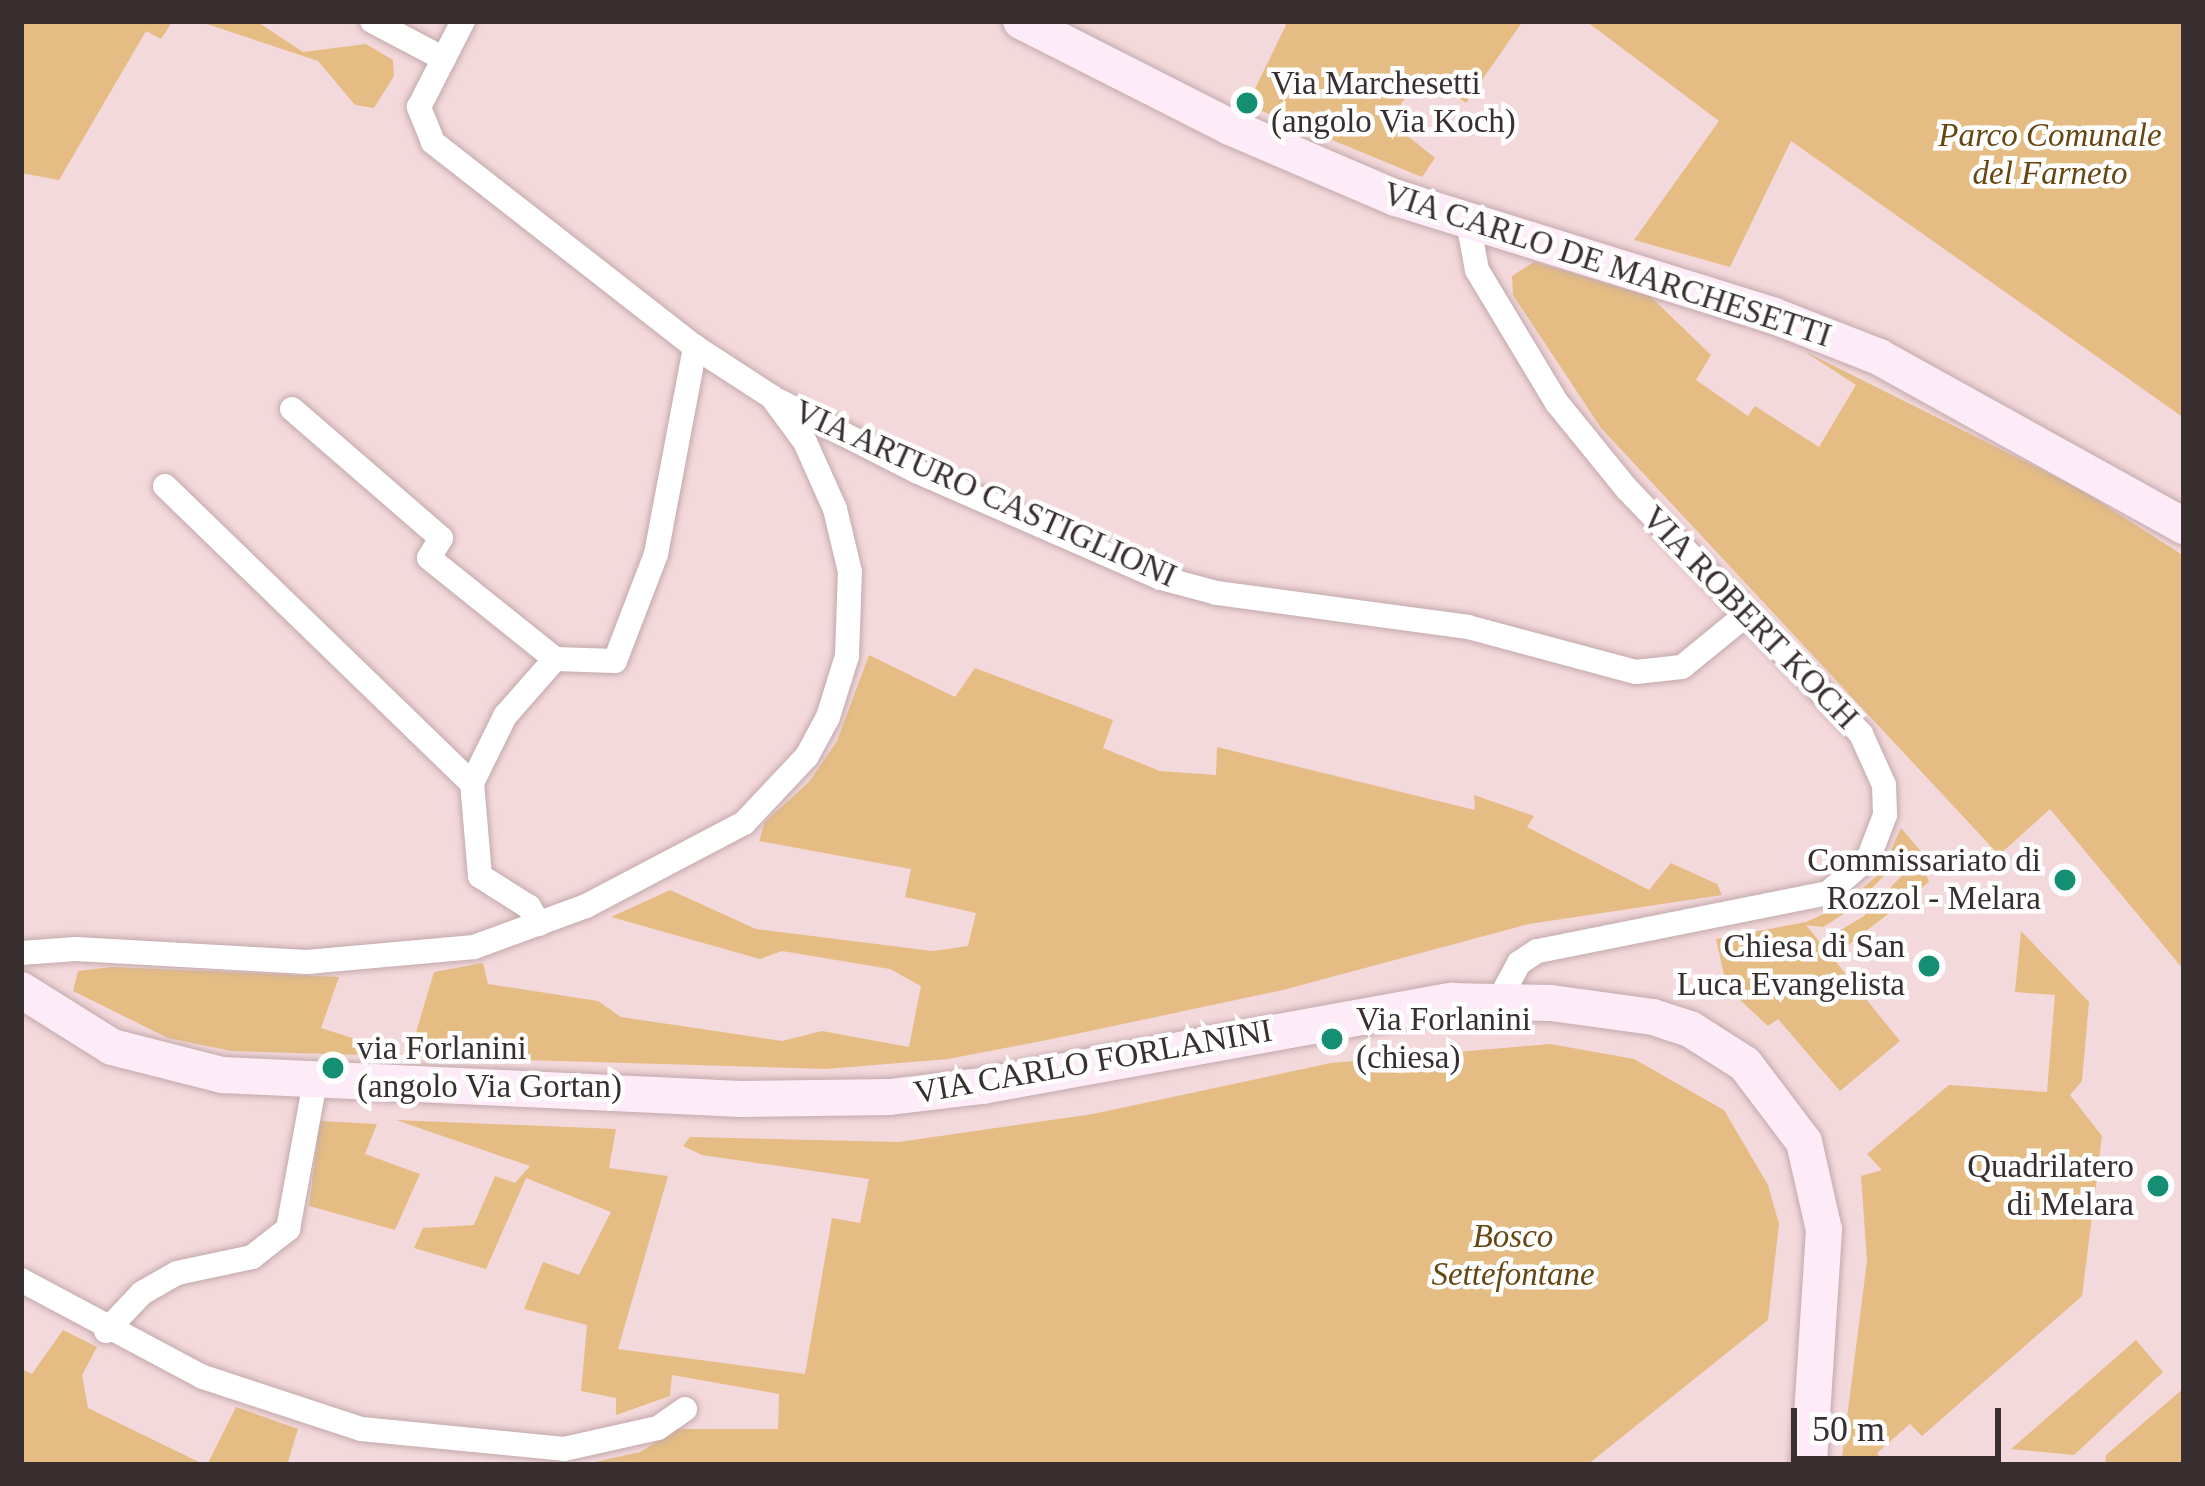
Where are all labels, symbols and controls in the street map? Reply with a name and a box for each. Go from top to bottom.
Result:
place label: Via Marchesetti (angolo Via Koch) [1271,64,1516,142]
marker: Via Marchesetti (angolo Via Koch) [1234,90,1260,116]
park label: Parco Comunale del Farneto [1938,116,2162,194]
street label: VIA CARLO DE MARCHESETTI [1377,174,1837,356]
street label: VIA ARTURO CASTIGLIONI [786,391,1184,597]
street label: VIA ROBERT KOCH [1633,497,1867,739]
place label: Commissariato di Rozzol - Melara [1807,841,2041,919]
marker: Commissariato di Rozzol - Melara [2052,867,2078,893]
place label: Chiesa di San Luca Evangelista [1677,927,1905,1005]
marker: Chiesa di San Luca Evangelista [1916,953,1942,979]
place label: Via Forlanini (chiesa) [1356,1000,1531,1078]
street label: VIA CARLO FORLANINI [910,1011,1276,1113]
marker: Via Forlanini (chiesa) [1319,1026,1345,1052]
place label: via Forlanini (angolo Via Gortan) [357,1029,623,1107]
marker: via Forlanini (angolo Via Gortan) [320,1055,346,1081]
place label: Quadrilatero di Melara [1967,1147,2134,1225]
marker: Quadrilatero di Melara [2145,1173,2171,1199]
park label: Bosco Settefontane [1431,1217,1595,1295]
scale bar [1797,1384,2007,1458]
text: 50 m [1812,1409,1885,1449]

